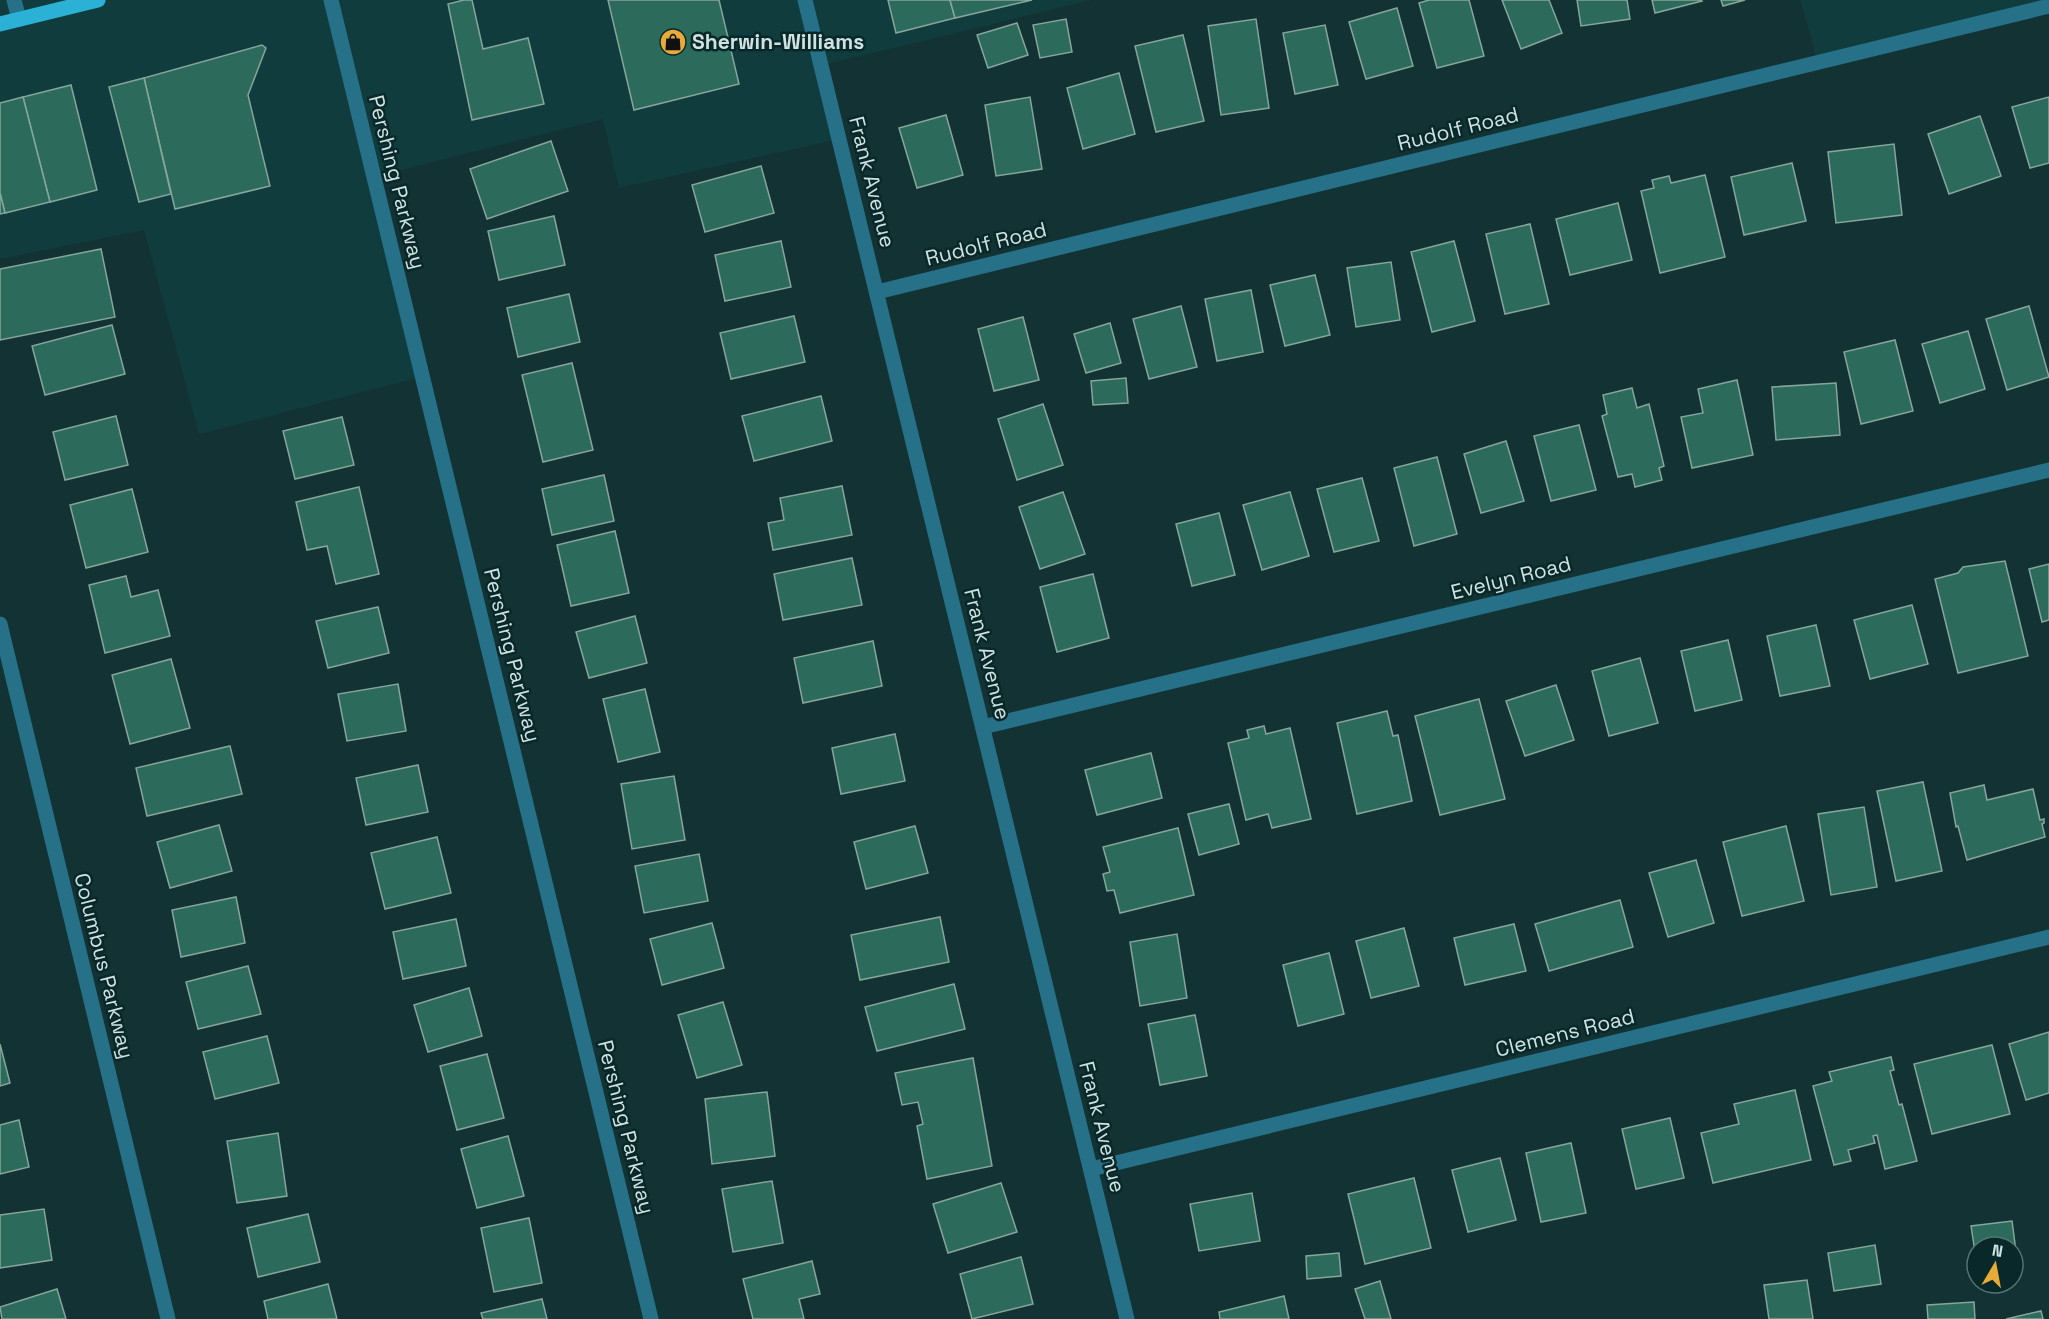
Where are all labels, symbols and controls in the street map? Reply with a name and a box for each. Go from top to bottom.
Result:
shop icon: Sherwin-Williams [658,27,688,57]
place label: Sherwin-Williams [692,28,864,55]
street label: Pershing Parkway [363,92,432,272]
street label: Rudolf Road [1394,100,1521,157]
street label: Frank Avenue [843,113,902,250]
street label: Rudolf Road [922,215,1049,272]
street label: Evelyn Road [1448,550,1574,605]
street label: Pershing Parkway [478,565,547,745]
street label: Frank Avenue [958,585,1017,722]
street label: Columbus Parkway [68,870,141,1061]
street label: Clemens Road [1493,1002,1637,1063]
street label: Pershing Parkway [592,1037,661,1217]
street label: Frank Avenue [1073,1058,1132,1195]
north arrow [1965,1235,2025,1295]
text: N [1990,1239,2005,1262]

